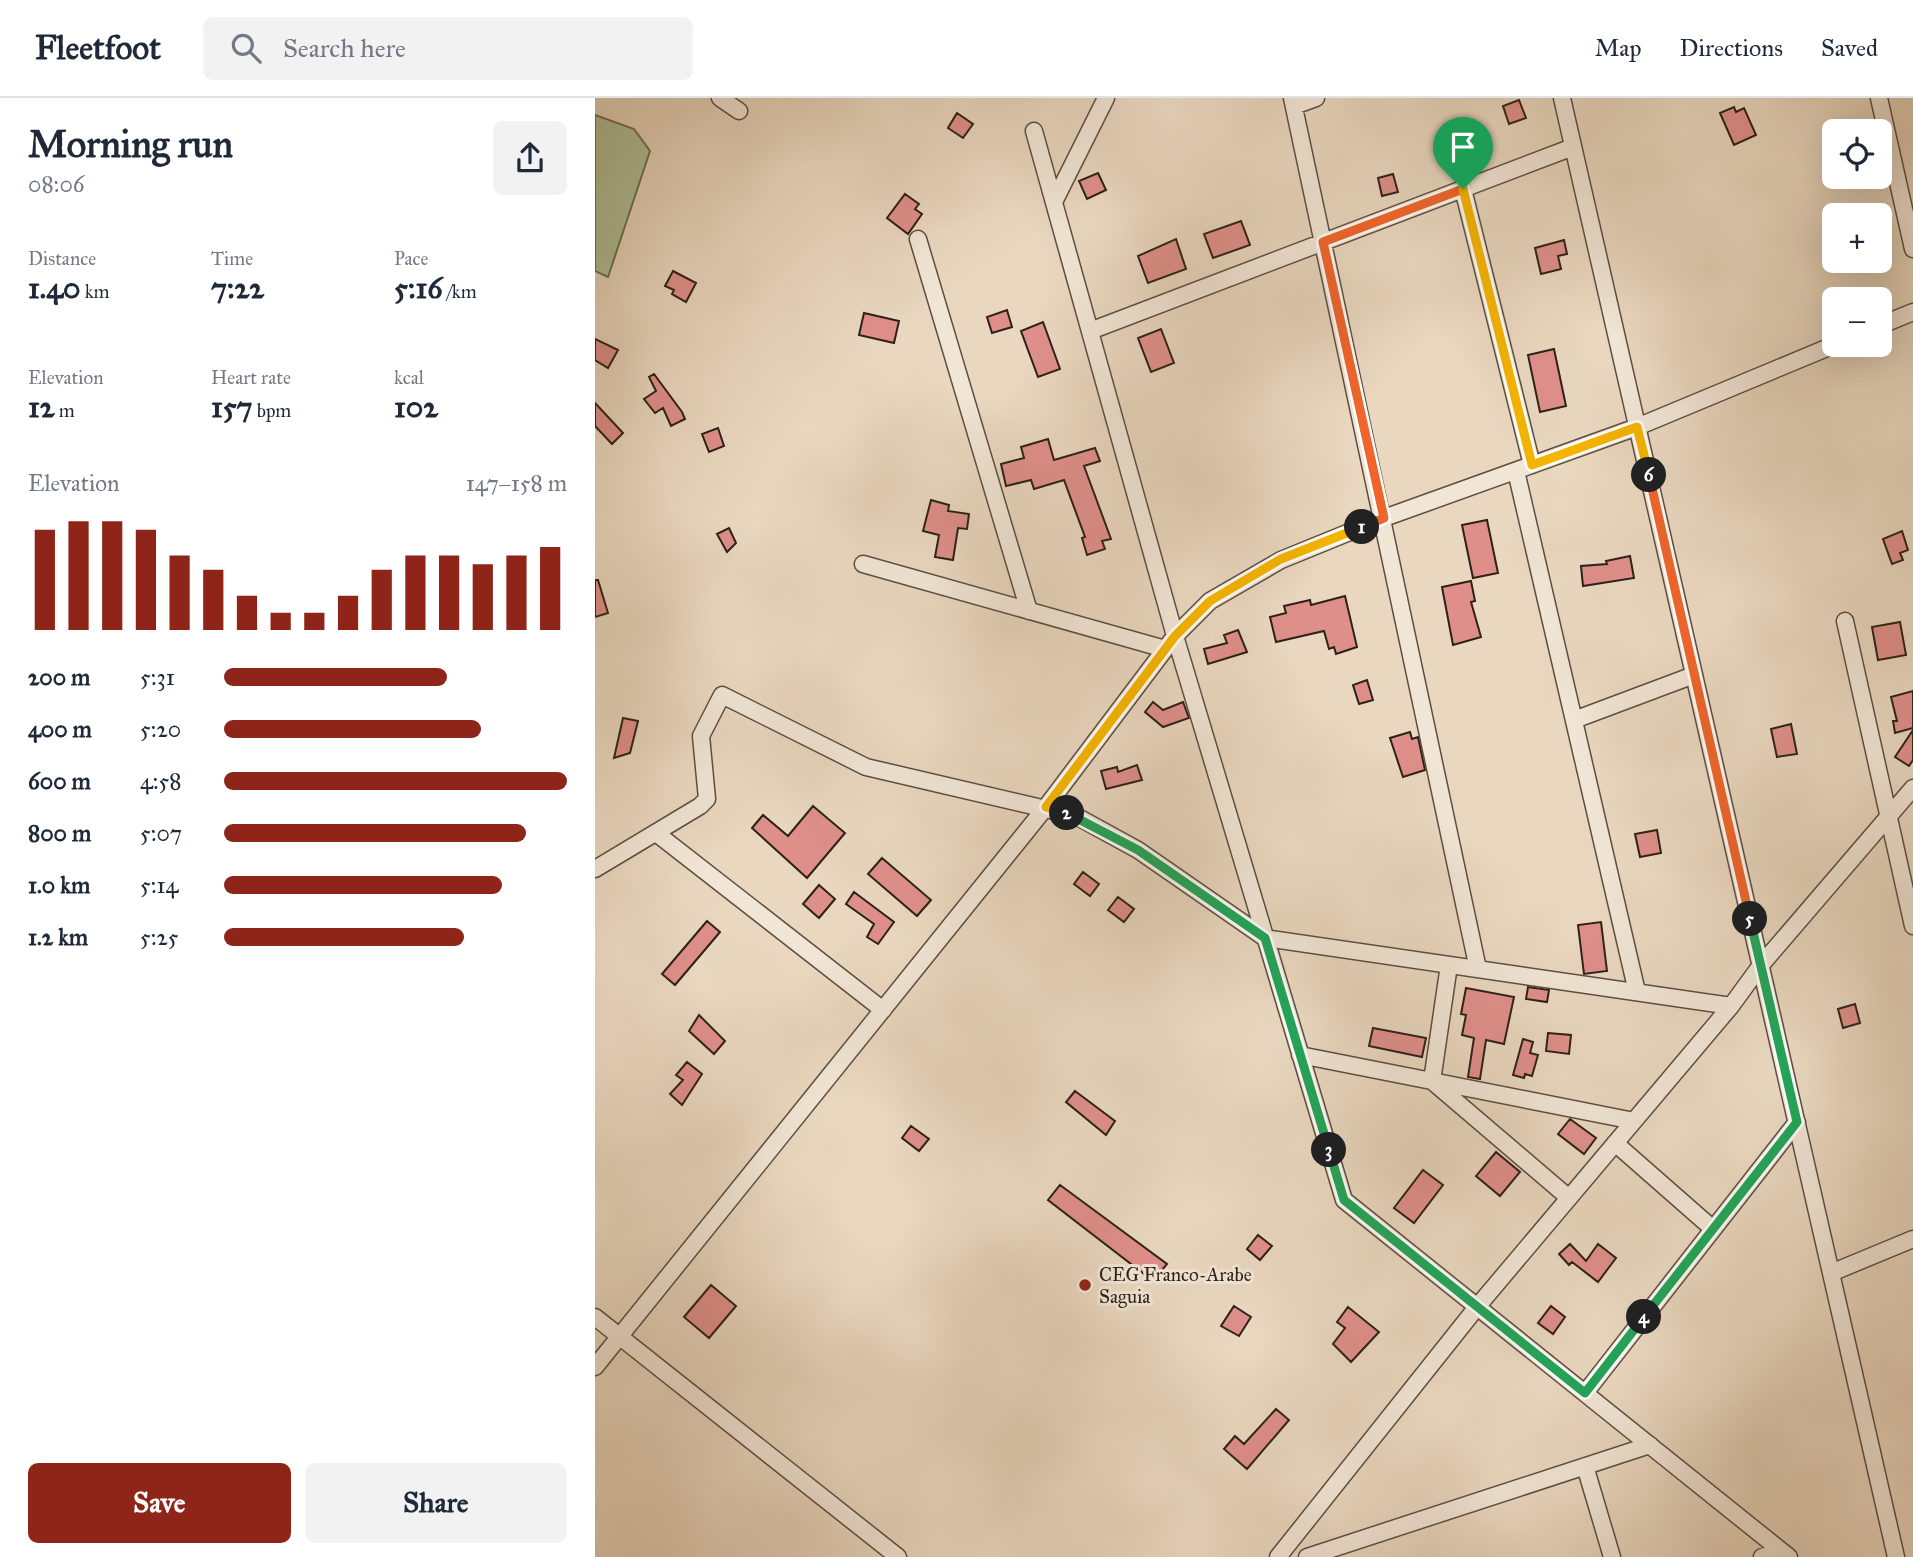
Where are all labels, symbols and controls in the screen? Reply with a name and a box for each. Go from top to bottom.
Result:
search box [203,17,693,80]
text: Fleetfoot [35,28,161,68]
icon: search [227,29,265,67]
text: Search here [283,32,406,64]
text: Map [1595,33,1642,63]
text: Directions [1680,33,1783,63]
text: Saved [1821,33,1878,63]
pin [1433,117,1493,189]
map controls [1822,119,1892,357]
button: locate [1822,119,1892,189]
text: Morning run [28,121,233,167]
button: share [493,121,567,195]
icon: arrive [1444,128,1482,166]
text: 08:06 [28,170,85,198]
button: + [1822,203,1892,273]
text: Distance [28,247,96,270]
text: Time [211,247,253,270]
text: Pace [394,247,428,270]
text: 1.40 [28,270,81,306]
text: 7:22 [211,270,264,306]
text: 5:16 [394,270,443,306]
text: km [81,280,109,303]
text: /km [443,280,477,303]
button: − [1822,287,1892,357]
text: Elevation [28,366,103,389]
text: Heart rate [211,366,291,389]
text: kcal [394,366,424,389]
text: 12 [28,389,55,425]
text: 157 [211,389,253,425]
text: 102 [394,389,438,425]
text: m [55,399,75,422]
text: bpm [253,399,291,422]
pin: 6 [1631,458,1667,492]
text: 6 [1644,463,1653,486]
text: Elevation [28,469,119,497]
text: 147–158 m [466,469,567,497]
pin: 1 [1345,510,1379,544]
text: 1 [1358,515,1365,538]
text: 200 m [28,663,90,691]
text: 5:31 [140,663,175,691]
text: 400 m [28,715,92,743]
text: 5:20 [140,715,181,743]
text: 600 m [28,767,91,795]
text: 4:58 [140,767,182,795]
pin: 2 [1049,796,1085,830]
text: 2 [1062,801,1071,824]
text: 800 m [28,819,91,847]
text: 5:07 [140,819,182,847]
text: 1.0 km [28,871,90,899]
text: 5:14 [140,871,178,899]
pin: 5 [1733,902,1767,936]
text: 5 [1745,907,1754,930]
text: 1.2 km [28,923,88,951]
text: 5:25 [140,923,178,951]
pin: 3 [1311,1132,1347,1168]
text: 3 [1325,1138,1332,1161]
place label: CEG Franco-Arabe Saguia [1099,1263,1252,1309]
marker: CEG Franco-Arabe Saguia [1077,1277,1093,1293]
pin: 4 [1627,1300,1661,1334]
text: 4 [1638,1305,1649,1328]
button: Save [28,1463,291,1543]
button: Share [305,1463,567,1543]

